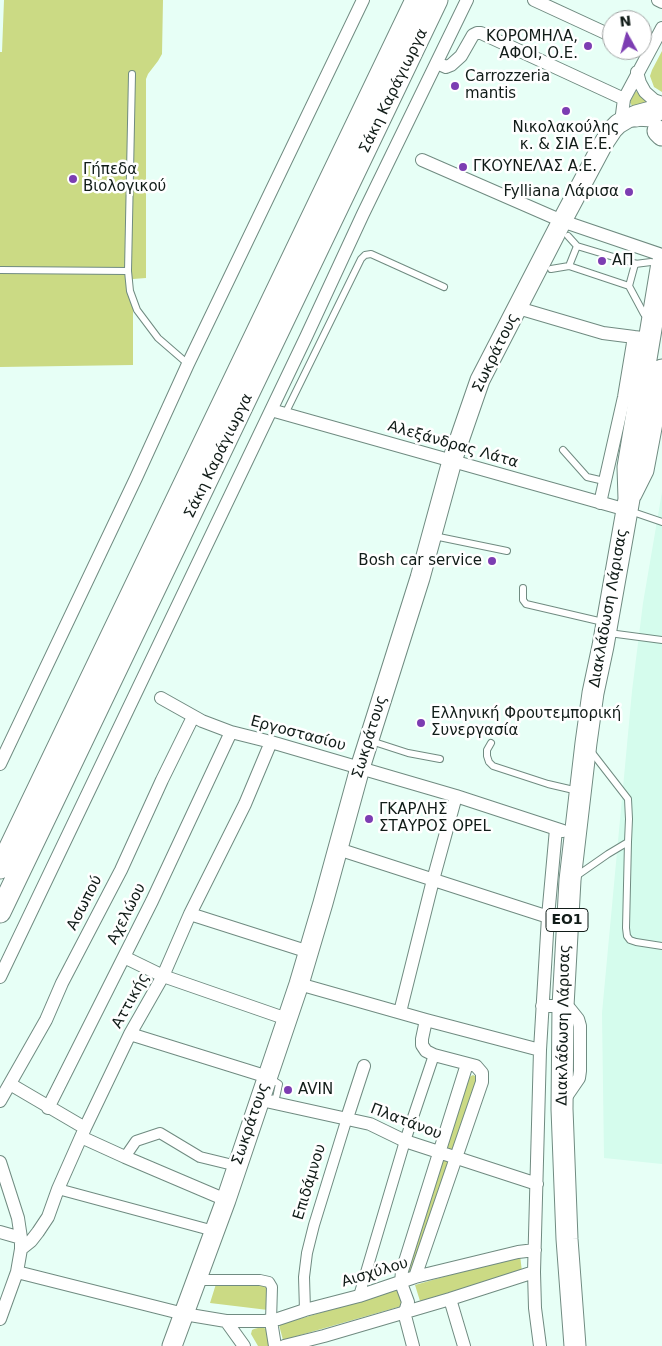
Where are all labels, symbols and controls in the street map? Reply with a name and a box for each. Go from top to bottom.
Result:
north arrow [602,10,652,60]
text: N [619,12,632,30]
street label: Σάκη Καράγιωργα [356,26,432,156]
place label: ΚΟΡΟΜΗΛΑ, ΑΦΟΙ, Ο.Ε. [486,28,578,63]
marker: ΚΟΡΟΜΗΛΑ, ΑΦΟΙ, Ο.Ε. [582,40,594,52]
place label: Carrozzeria mantis [465,68,550,103]
marker: Carrozzeria mantis [449,80,461,92]
marker: Νικολακούλης κ. & ΣΙΑ Ε.Ε. [560,105,572,117]
place label: Νικολακούλης κ. & ΣΙΑ Ε.Ε. [513,119,619,154]
place label: ΓΚΟΥΝΕΛΑΣ Α.Ε. [473,158,597,176]
place label: Γήπεδα Βιολογικού [83,161,166,196]
marker: ΓΚΟΥΝΕΛΑΣ Α.Ε. [457,161,469,173]
marker: Γήπεδα Βιολογικού [67,173,79,185]
place label: Fylliana Λάρισα [504,183,619,201]
marker: Fylliana Λάρισα [623,186,635,198]
place label: ΑΠ [612,252,634,270]
marker: ΑΠ [596,255,608,267]
street label: Σωκράτους [469,310,523,396]
street label: Σάκη Καράγιωργα [181,391,257,521]
street label: Αλεξάνδρας Λάτα [386,418,520,472]
street label: Διακλάδωση Λάρισας [586,527,632,689]
place label: Bosh car service [358,552,482,570]
marker: Bosh car service [486,555,498,567]
street label: Σωκράτους [349,693,391,781]
place label: Ελληνική Φρουτεμπορική Συνεργασία [431,705,621,740]
street label: Εργοστασίου [248,713,348,755]
marker: Ελληνική Φρουτεμπορική Συνεργασία [415,717,427,729]
place label: ΓΚΑΡΛΗΣ ΣΤΑΥΡΟΣ OPEL [379,801,491,836]
marker: ΓΚΑΡΛΗΣ ΣΤΑΥΡΟΣ OPEL [363,813,375,825]
street label: Ασωπού [64,873,106,933]
street label: Αχελώου [104,880,150,948]
road number: ΕΟ1 [546,908,588,932]
street label: Διακλάδωση Λάρισας [554,944,574,1106]
street label: Αττικής [108,970,154,1032]
street label: Σωκράτους [228,1080,274,1168]
place label: AVIN [298,1081,333,1099]
marker: AVIN [282,1084,294,1096]
street label: Πλατάνου [368,1100,444,1144]
street label: Επιδάμνου [290,1142,330,1222]
street label: Αισχύλου [339,1254,411,1292]

